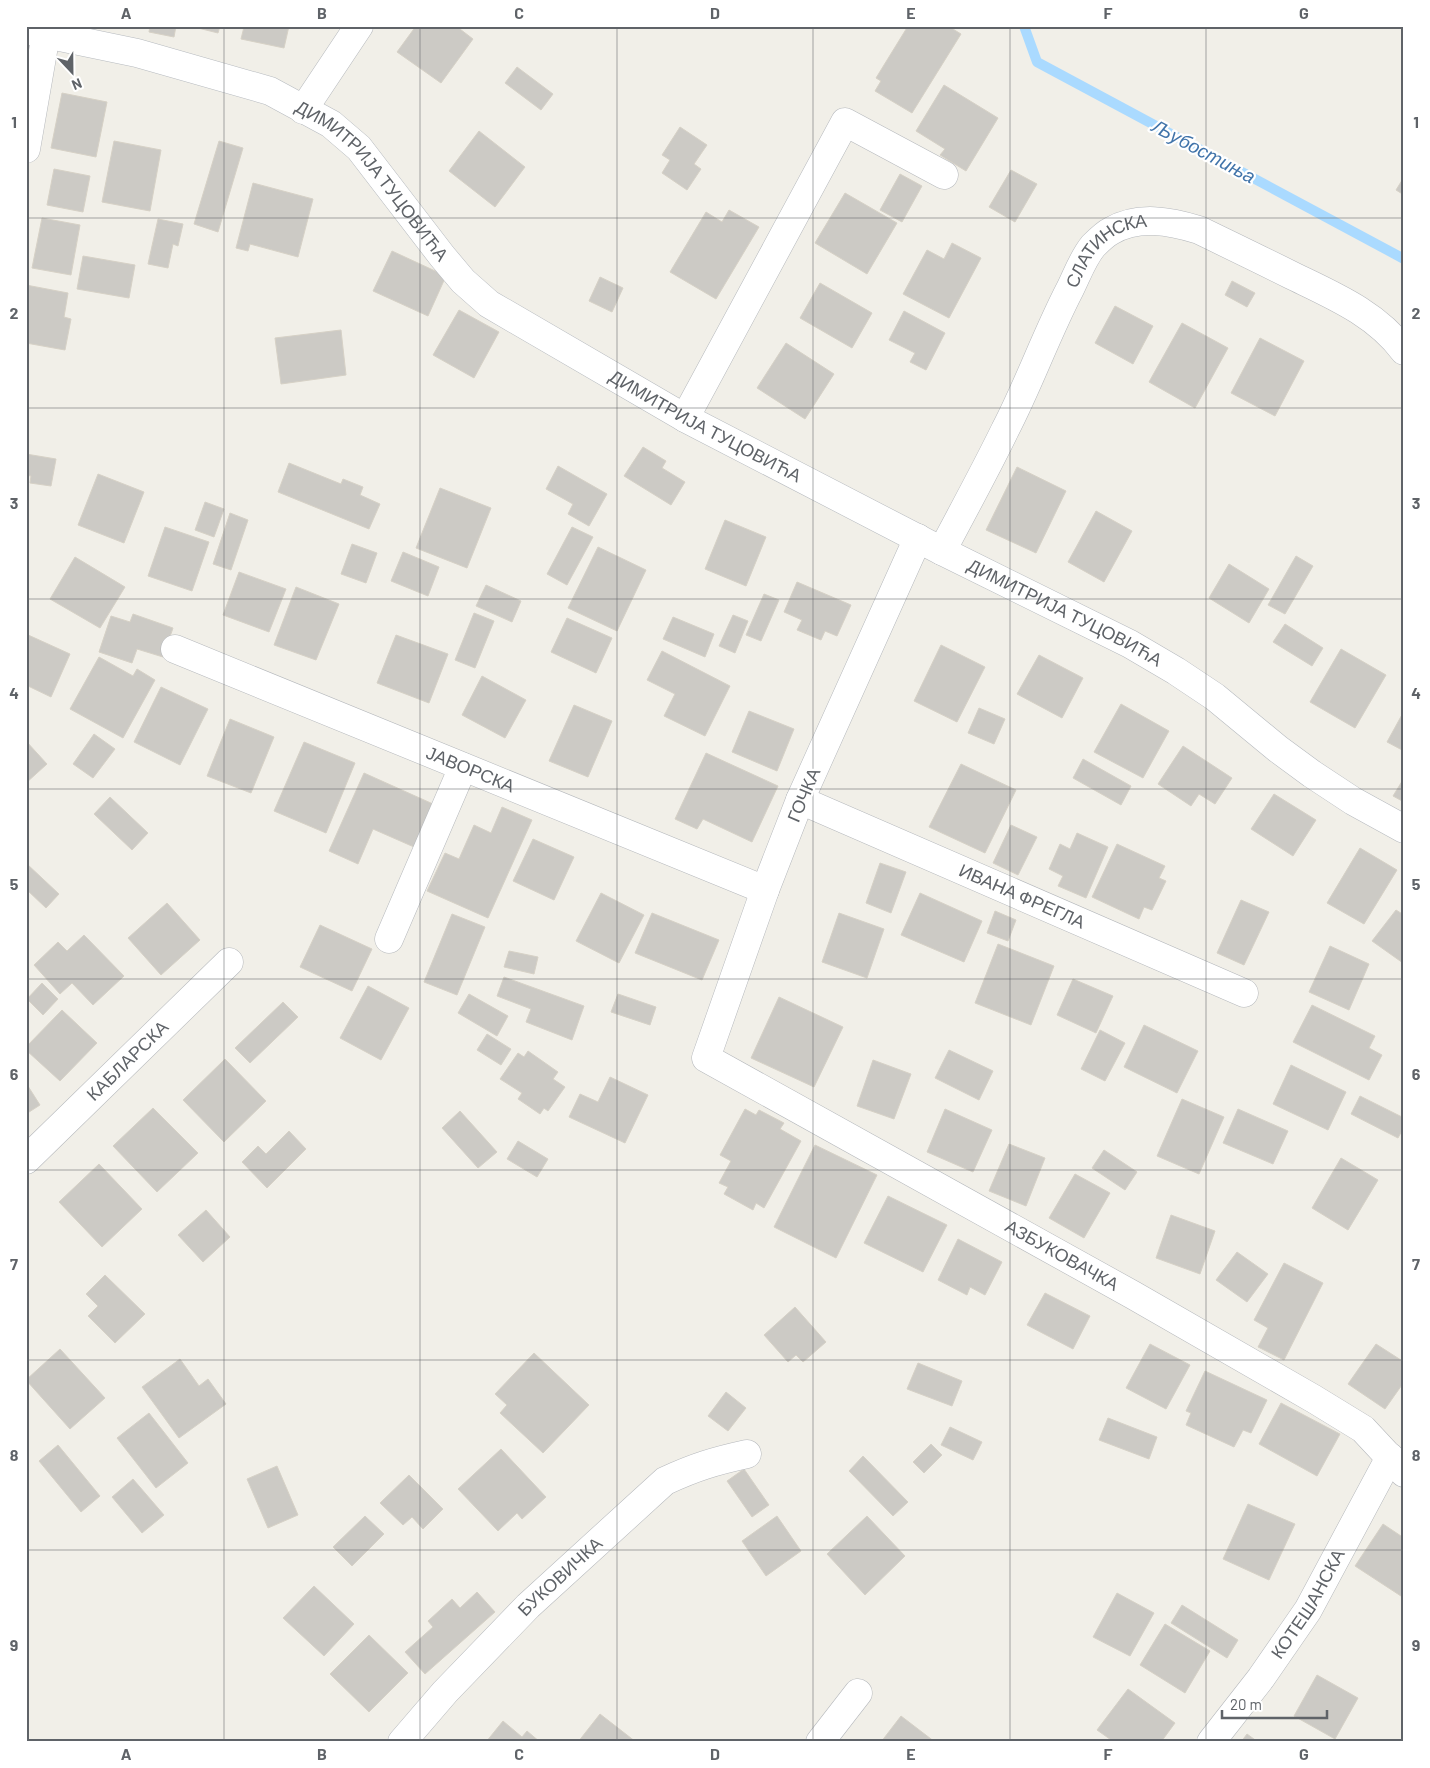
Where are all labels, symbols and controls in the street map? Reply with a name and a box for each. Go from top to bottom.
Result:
text: A [121,3,132,22]
text: B [317,3,327,22]
text: C [514,3,524,22]
text: D [710,3,720,22]
text: E [906,3,916,22]
text: F [1104,3,1113,22]
text: G [1299,3,1309,22]
north arrow [48,48,98,98]
text: N [70,75,85,94]
street label: ДИМИТРИЈА ТУЦОВИЋА [292,95,454,265]
text: 1 [11,112,17,131]
text: 1 [1413,112,1419,131]
water label: Љубостиња [1147,113,1260,187]
street label: СЛАТИНСКА [1060,209,1148,291]
text: 2 [10,303,19,322]
text: 2 [1412,303,1421,322]
street label: ДИМИТРИЈА ТУЦОВИЋА [606,364,805,486]
text: 3 [10,493,18,512]
text: 3 [1412,493,1420,512]
street label: ДИМИТРИЈА ТУЦОВИЋА [964,553,1167,671]
text: 4 [9,683,19,702]
text: 4 [1411,683,1421,702]
street label: ЈАВОРСКА [423,741,518,797]
street label: ГОЧКА [782,764,824,825]
street label: ИВАНА ФРЕГЛА [956,859,1089,933]
text: 5 [10,874,19,893]
text: 5 [1412,874,1421,893]
street label: КАБЛАРСКА [82,1015,172,1105]
text: 6 [10,1064,19,1083]
text: 6 [1412,1064,1421,1083]
street label: АЗБУКОВАЧКА [1002,1214,1123,1295]
text: 7 [10,1254,18,1273]
text: 7 [1412,1254,1420,1273]
text: 8 [10,1445,19,1464]
text: 8 [1412,1445,1421,1464]
street label: БУКОВИЧКА [513,1532,606,1620]
street label: КОТЕШАНСКА [1266,1545,1349,1663]
text: 9 [10,1635,18,1654]
text: 9 [1412,1635,1420,1654]
scale bar [1222,1688,1328,1720]
text: 20 m [1230,1695,1262,1713]
text: A [121,1744,132,1763]
text: B [317,1744,327,1763]
text: C [514,1744,524,1763]
text: D [710,1744,720,1763]
text: E [906,1744,916,1763]
text: F [1104,1744,1113,1763]
text: G [1299,1744,1309,1763]

